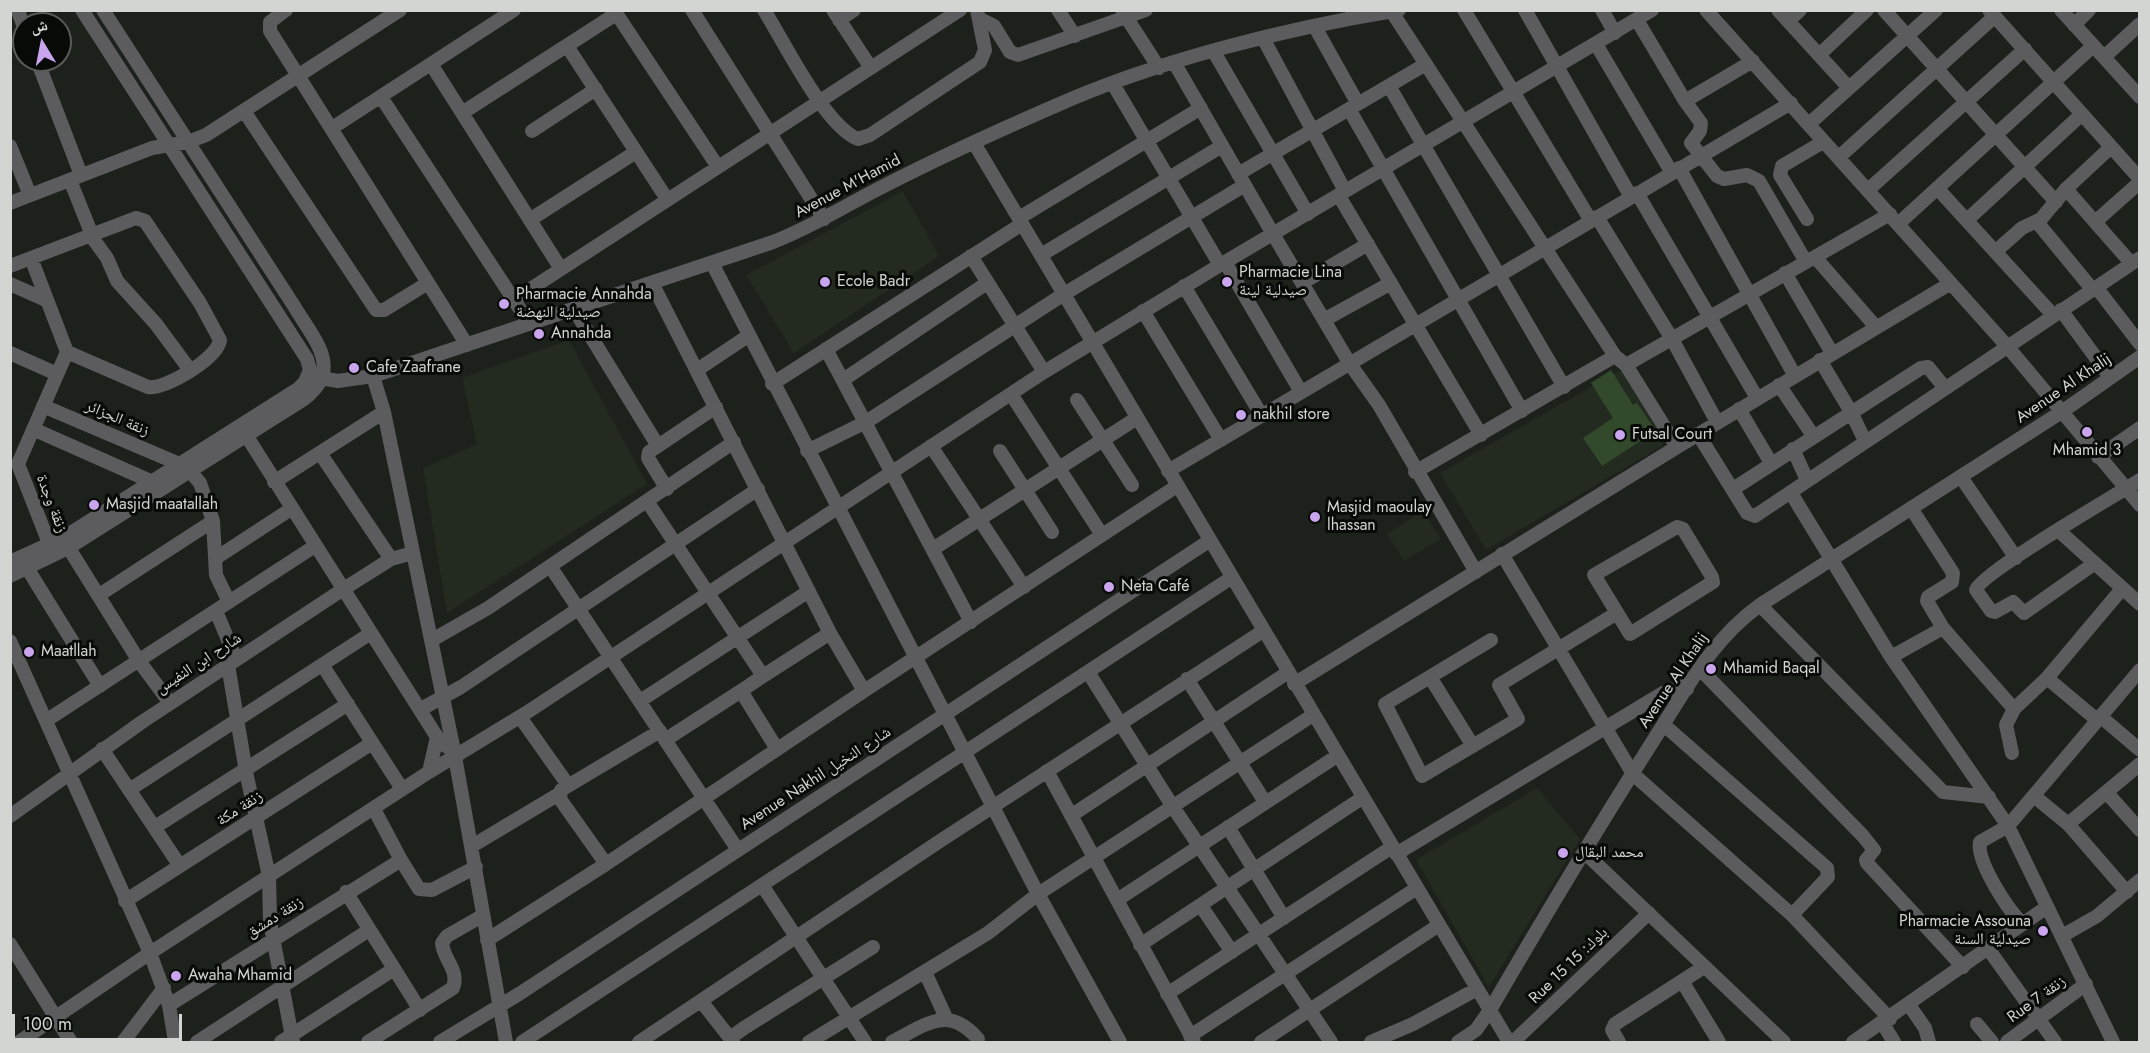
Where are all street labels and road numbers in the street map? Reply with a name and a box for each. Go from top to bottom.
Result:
street label: Avenue M'Hamid [792,151,904,223]
street label: Avenue Al Khalij [2013,350,2115,428]
street label: زنقة الجزائر [82,397,152,441]
street label: زنقة وجدة [31,472,71,536]
street label: شارح ابن النفيس [153,629,245,699]
street label: Avenue Al Khalij [1635,630,1713,732]
street label: Avenue Nakhil شارع النخيل [737,723,895,835]
street label: زنقة مكة [214,787,266,831]
street label: زنقة دمشق [243,893,307,943]
street label: Rue 15 بلوك: 15 [1526,924,1612,1008]
street label: Rue 7 زنقة [2004,972,2070,1028]

